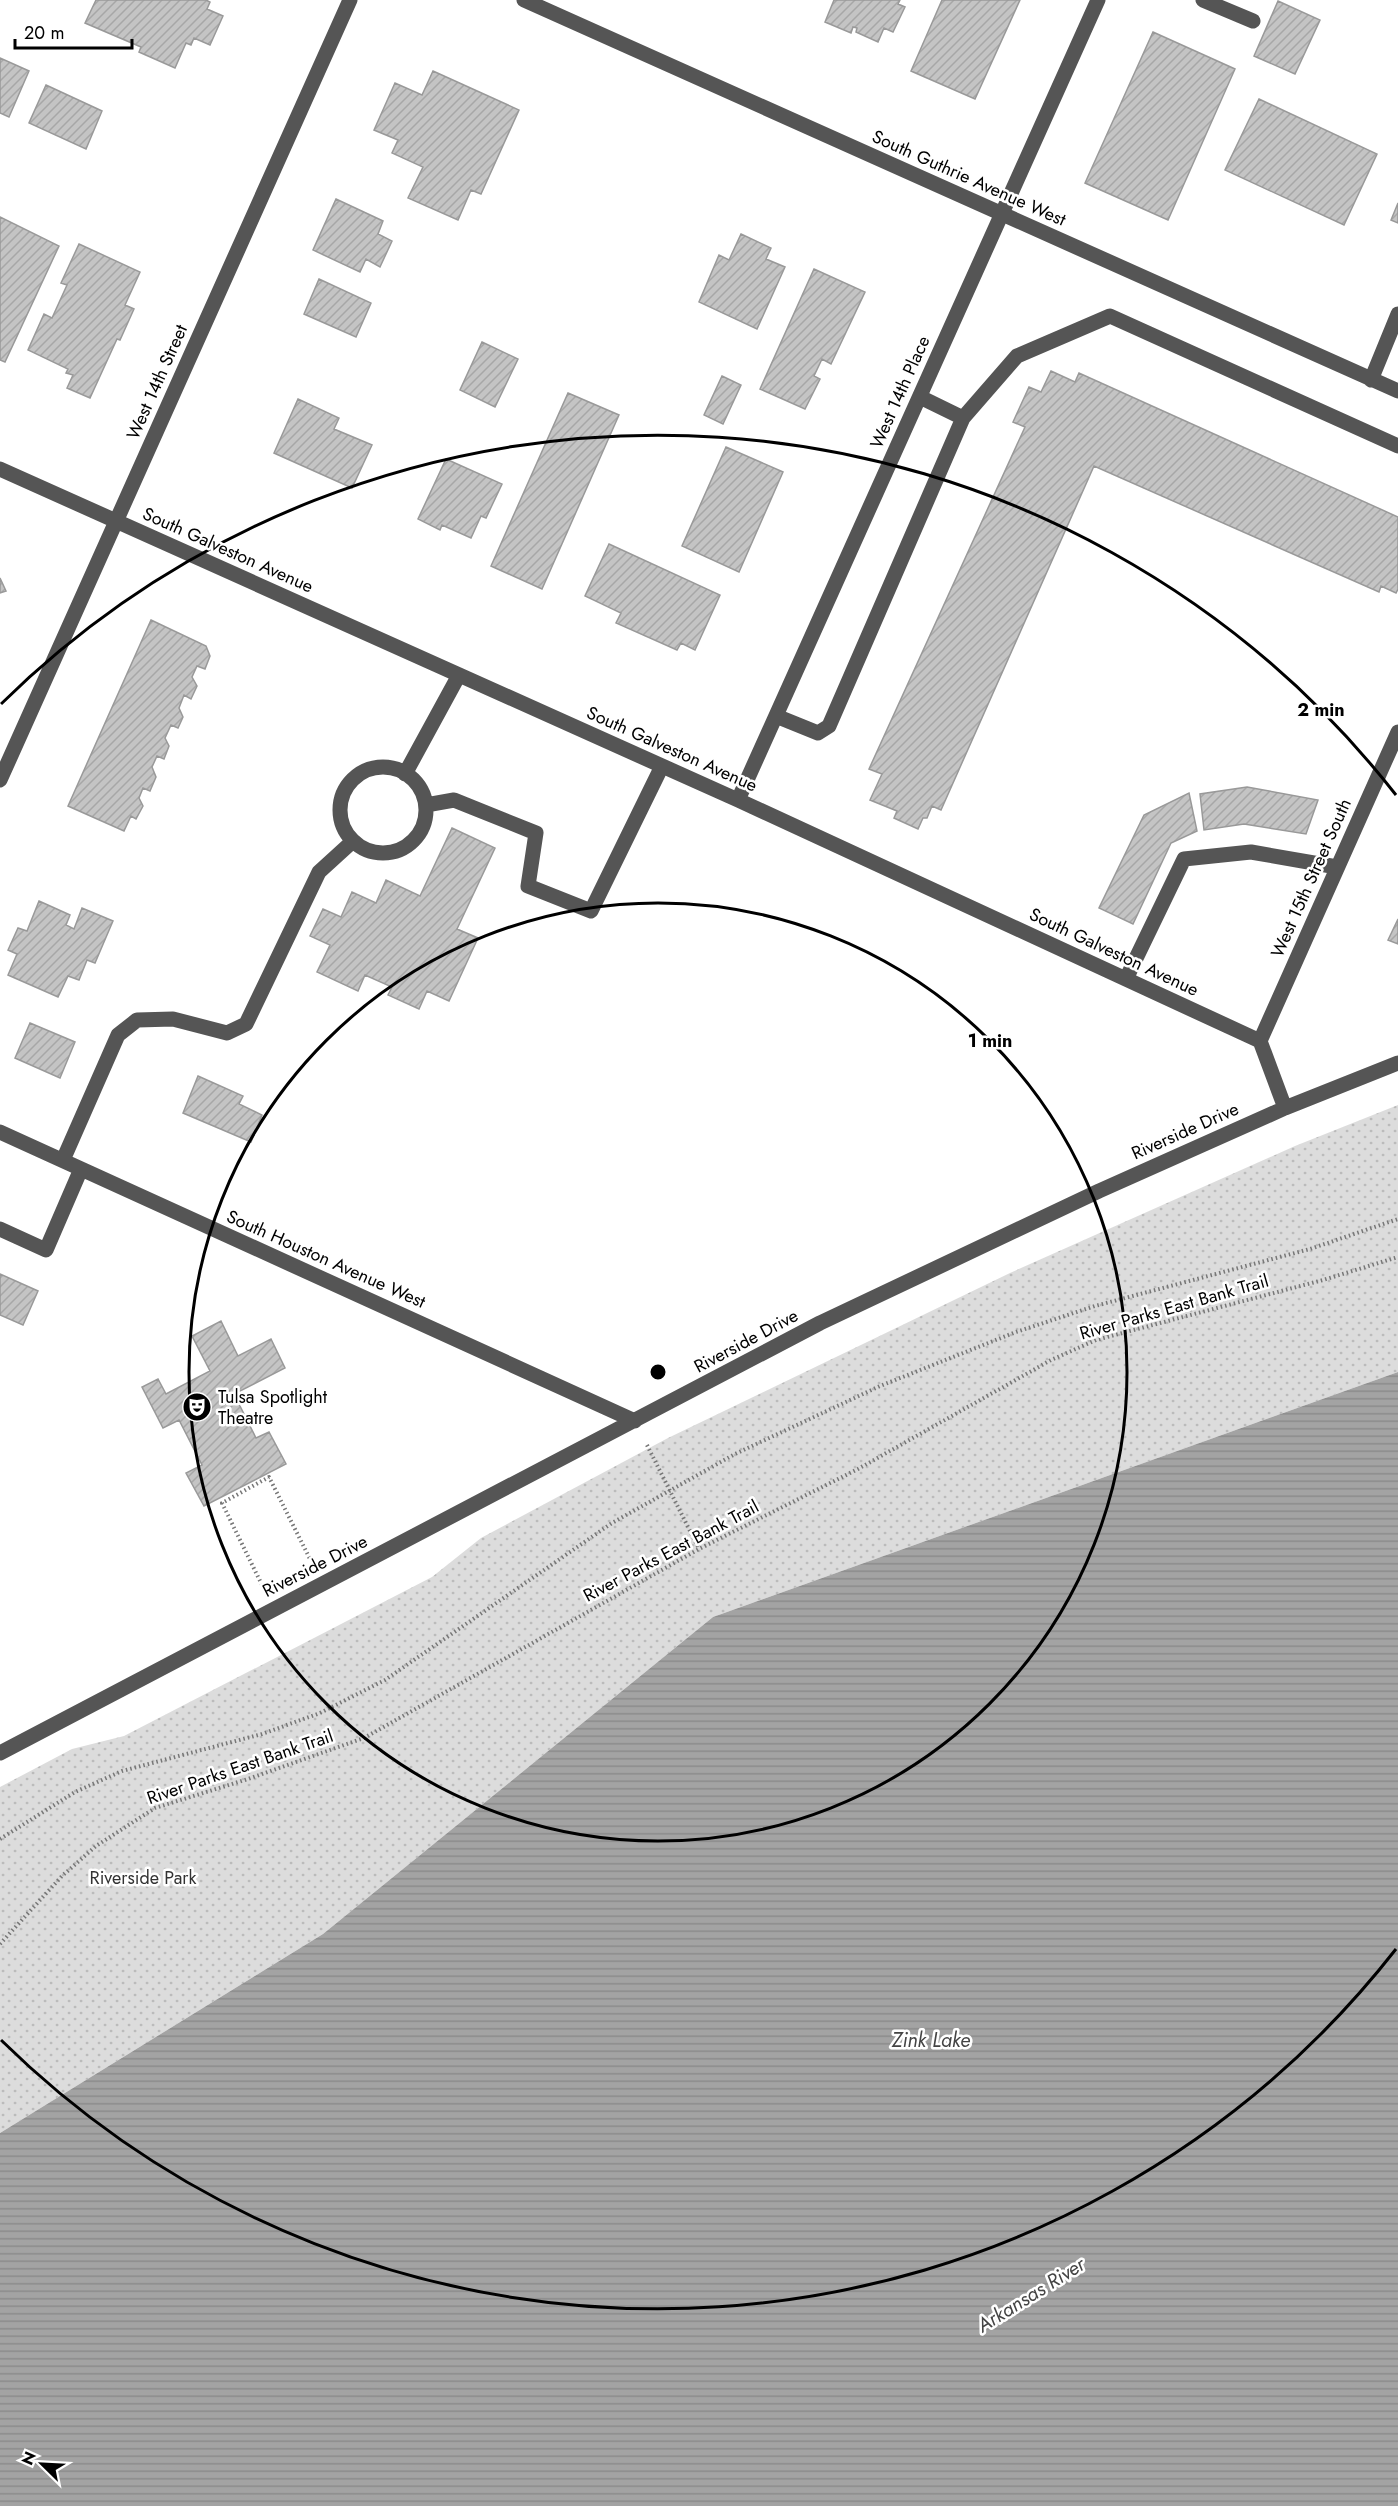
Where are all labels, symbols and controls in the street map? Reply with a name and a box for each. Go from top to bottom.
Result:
scale bar [15,12,132,50]
text: 20 m [24,20,64,46]
street label: South Guthrie Avenue West [868,123,1071,233]
street label: West 14th Street [120,320,194,444]
street label: West 14th Place [864,331,936,453]
street label: South Galveston Avenue [139,501,317,599]
text: 2 min [1297,697,1345,723]
street label: South Galveston Avenue [583,700,761,798]
street label: West 15th Street South [1264,794,1358,962]
street label: South Galveston Avenue [1025,901,1203,1003]
text: 1 min [968,1028,1012,1054]
street label: Riverside Drive [1127,1096,1243,1166]
street label: South Houston Avenue West [222,1203,430,1315]
street label: River Parks East Bank Trail [1076,1268,1272,1346]
street label: Riverside Drive [689,1303,803,1379]
centre of rings [648,1362,668,1382]
place label: Tulsa Spotlight Theatre [218,1384,328,1431]
theatre icon: Tulsa Spotlight Theatre [181,1391,213,1423]
street label: River Parks East Bank Trail [579,1494,763,1608]
street label: Riverside Drive [258,1528,372,1604]
street label: River Parks East Bank Trail [143,1723,337,1811]
park label: Riverside Park [90,1865,196,1891]
water label: Zink Lake [891,2026,970,2055]
water label: Arkansas River [970,2249,1092,2340]
north arrow [12,2434,72,2494]
text: N [16,2448,42,2469]

